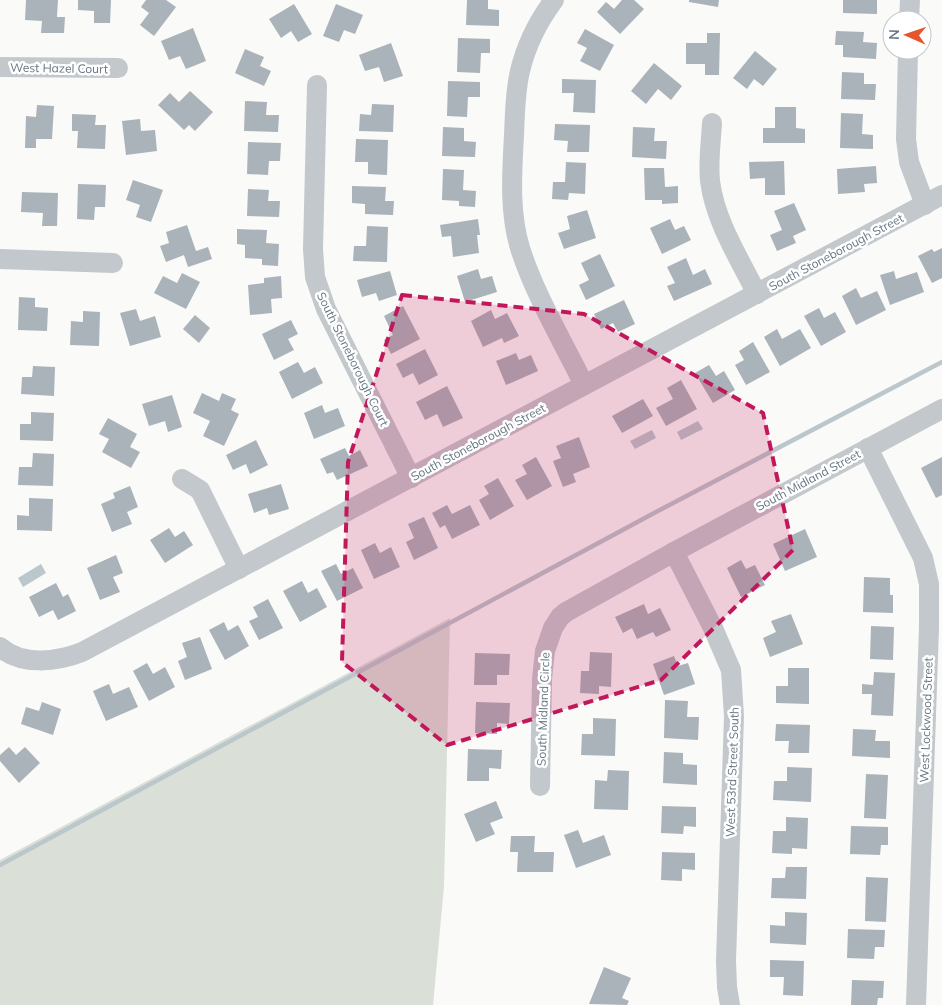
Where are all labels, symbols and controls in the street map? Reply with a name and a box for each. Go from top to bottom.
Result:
north arrow [882,10,932,60]
text: N [885,29,903,40]
street label: West Hazel Court [10,60,108,76]
street label: South Stoneborough Street [766,210,906,294]
street label: South Stoneborough Court [314,289,392,429]
street label: South Stoneborough Street [408,400,548,484]
street label: South Midland Street [753,446,863,514]
street label: South Midland Circle [534,652,552,766]
street label: West Lockwood Street [916,657,936,783]
street label: West 53rd Street South [722,707,742,837]

